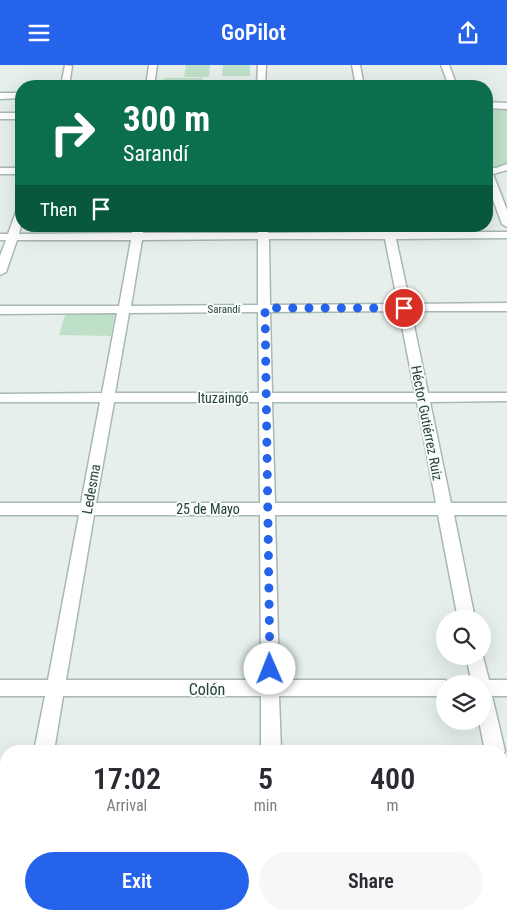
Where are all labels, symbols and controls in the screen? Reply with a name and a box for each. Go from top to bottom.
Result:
icon: menu [25,19,53,47]
icon: share [454,19,482,47]
text: GoPilot [221,20,286,45]
text: 300 m [123,99,210,140]
icon: right [40,100,105,165]
text: Sarandí [123,141,189,166]
icon: arrive [87,195,115,223]
text: Then [40,198,77,221]
pin [383,287,425,329]
icon: arrive [390,294,418,322]
street label: Sarandí [208,303,241,316]
street label: Héctor Gutiérrez Ruiz [408,364,446,482]
street label: Ituzaingó [197,390,249,406]
street label: Ledesma [79,463,103,515]
street label: 25 de Mayo [176,501,240,517]
map controls [436,610,491,730]
button: search [436,610,491,665]
position arrow [243,642,295,694]
button: layers [436,675,491,730]
street label: Colón [189,680,225,699]
text: 17:02 [93,761,161,796]
text: 5 [258,761,273,796]
text: 400 [370,761,415,796]
text: Arrival [107,796,147,815]
text: min [254,796,277,815]
text: m [387,796,399,815]
button: Exit [25,852,249,910]
button: Share [259,852,483,910]

